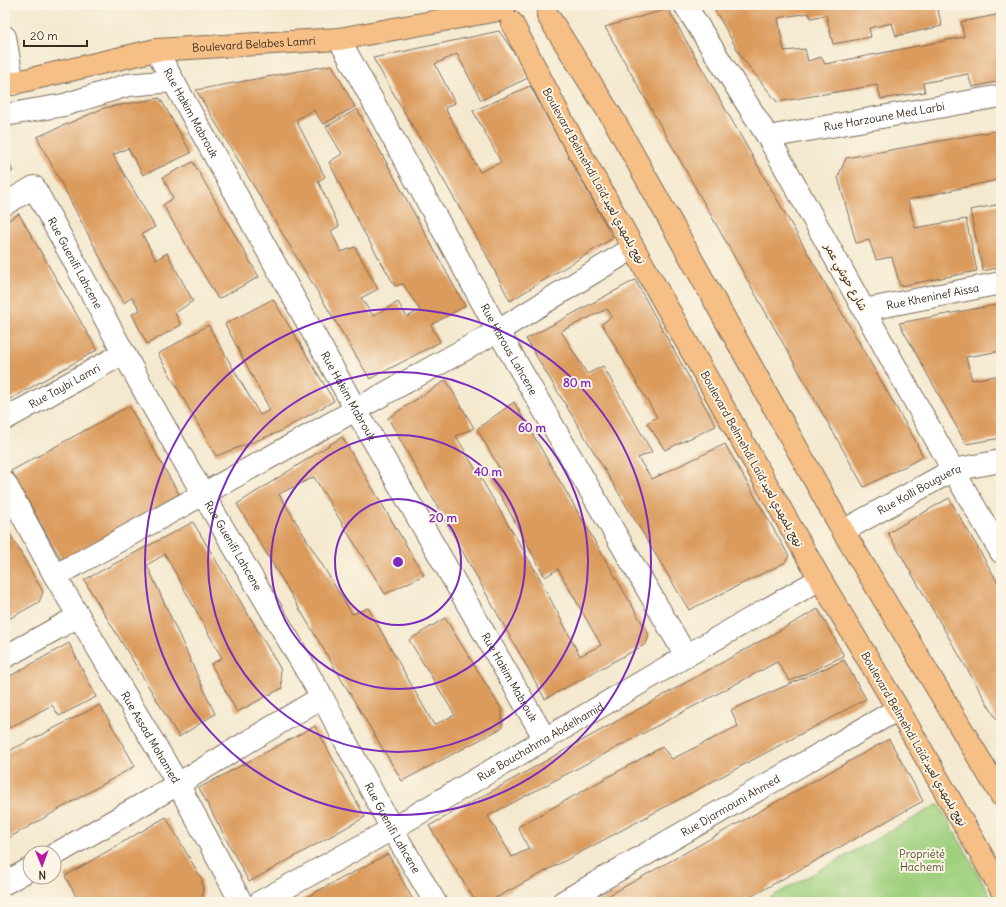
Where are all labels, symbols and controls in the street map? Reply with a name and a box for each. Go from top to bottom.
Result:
scale bar [24,22,87,48]
text: 20 m [30,28,58,43]
street label: Boulevard Belabes Lamri [192,33,316,55]
street label: Rue Hakim Mabrouk [160,66,222,161]
street label: Boulevard Belmehdi Laïd;نهج بلمهدي لعيد [538,85,648,267]
street label: Rue Harzoune Med Larbi [823,99,946,134]
street label: Rue Guenifi Lahcene [45,215,106,311]
street label: شارع حوشي عمر [818,240,870,315]
street label: Rue Kheninef Aissa [885,280,980,312]
street label: Rue Harous Lahcene [478,301,541,398]
street label: Rue Hakim Mabrouk [318,349,379,444]
street label: Rue Taybi Lamri [26,361,103,411]
street label: Boulevard Belmehdi Laïd;نهج بلمهدي لعيد [696,368,806,550]
text: 80 m [563,375,592,390]
text: 60 m [518,420,547,435]
street label: Rue Kolli Bouguera [875,462,962,518]
text: 40 m [474,464,503,479]
street label: Rue Guenifi Lahcene [201,498,265,593]
text: 20 m [429,510,457,525]
centre of rings [391,555,405,569]
street label: Rue Hakim Mabrouk [478,630,541,725]
street label: Boulevard Belmehdi Laïd;نهج بلمهدي لعيد [856,649,970,830]
street label: Rue Assad Mohamed [118,689,183,786]
street label: Rue Bouchahma Abdelhamid [475,699,606,784]
street label: Rue Djarmouni Ahmed [678,771,783,840]
street label: Rue Guenifi Lahcene [362,780,424,876]
north arrow [22,845,62,885]
park label: Propriété Hachemi [899,847,945,874]
text: N [38,868,46,882]

